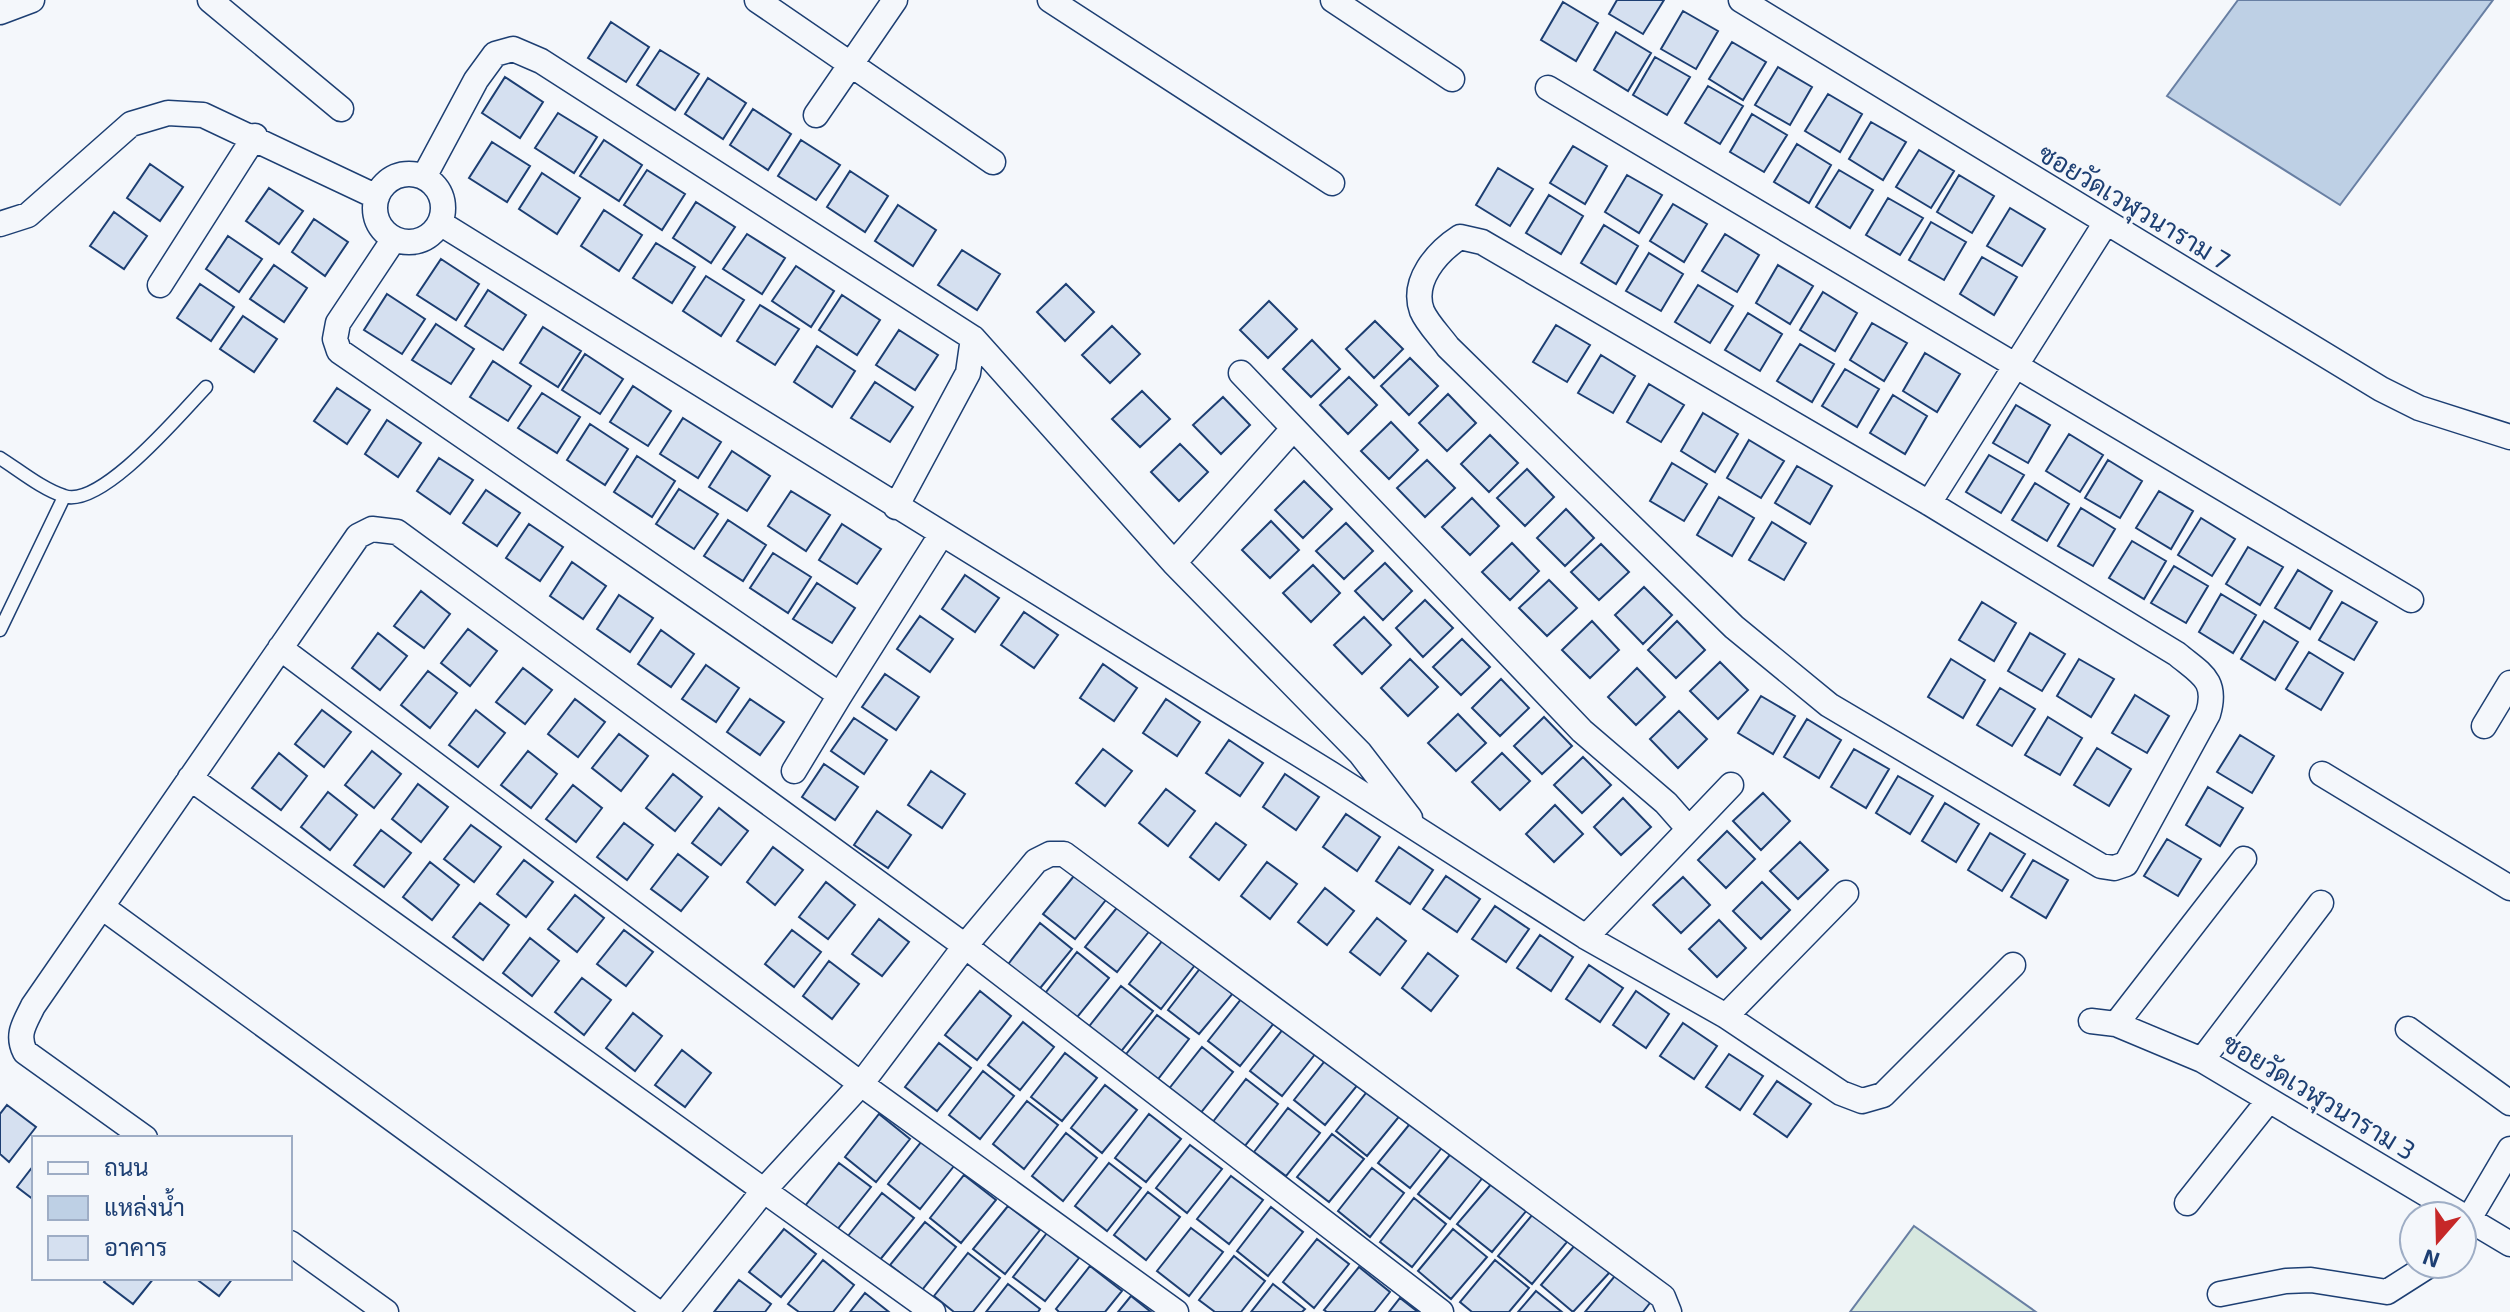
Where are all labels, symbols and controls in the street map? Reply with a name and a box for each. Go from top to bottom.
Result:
street label: ซอยวัดเวฬุวนาราม 7 [2031,136,2236,278]
street label: ซอยวัดเวฬุวนาราม 3 [2216,1026,2422,1169]
legend [32,1136,292,1280]
text: ถนน [104,1152,149,1181]
text: แหล่งน้ำ [104,1188,185,1221]
north arrow [2398,1200,2478,1280]
text: อาคาร [104,1232,167,1261]
text: N [2419,1245,2443,1275]

